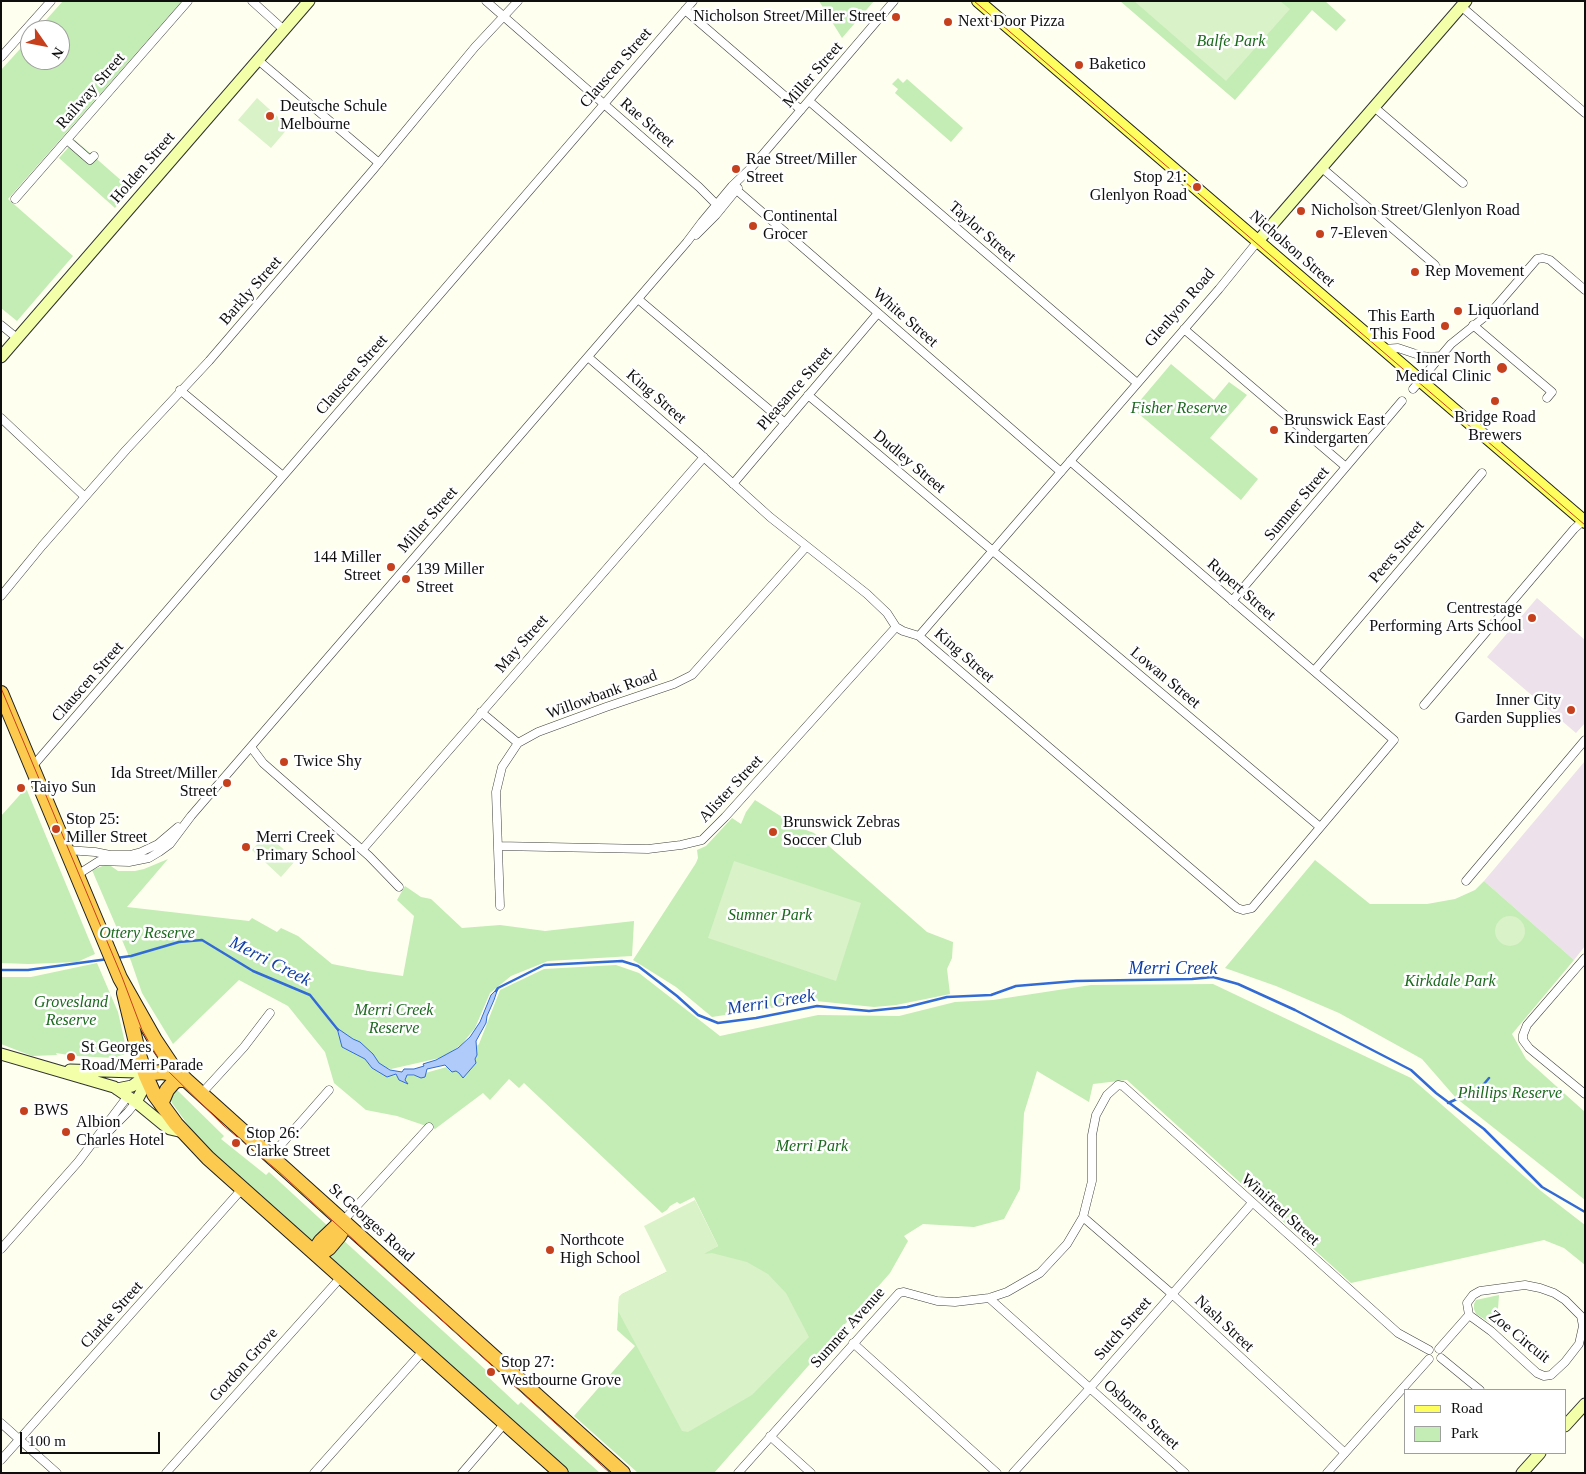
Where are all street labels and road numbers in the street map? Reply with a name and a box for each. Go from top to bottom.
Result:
street label: Clauscen Street [576,24,656,112]
street label: Miller Street [779,38,847,112]
street label: Railway Street [53,49,129,133]
street label: Rae Street [616,94,678,152]
street label: Holden Street [107,128,179,208]
street label: Taylor Street [944,198,1020,266]
street label: Nicholson Street [1245,207,1339,291]
street label: Barkly Street [216,253,286,329]
street label: Glenlyon Road [1141,265,1219,351]
street label: White Street [868,284,942,352]
street label: Clauscen Street [312,331,392,419]
street label: Pleasance Street [754,343,836,435]
street label: King Street [622,366,690,428]
street label: Dudley Street [869,426,949,498]
street label: Sumner Street [1260,463,1334,545]
street label: Miller Street [394,483,462,557]
street label: Peers Street [1365,517,1429,587]
street label: Rupert Street [1203,555,1279,625]
street label: May Street [492,611,552,677]
street label: King Street [930,625,998,687]
street label: Clauscen Street [48,638,128,726]
street label: Lowan Street [1126,643,1204,713]
street label: Willowbank Road [544,666,660,724]
street label: Alister Street [695,751,767,827]
street label: Winifred Street [1237,1170,1323,1250]
street label: St Georges Road [324,1180,418,1266]
street label: Clarke Street [77,1277,147,1353]
street label: Sumner Avenue [807,1284,889,1372]
street label: Nash Street [1190,1292,1258,1356]
street label: Sutch Street [1090,1293,1156,1365]
street label: Zoe Circuit [1484,1306,1554,1368]
street label: Gordon Grove [206,1324,282,1406]
street label: Osborne Street [1099,1376,1183,1454]

